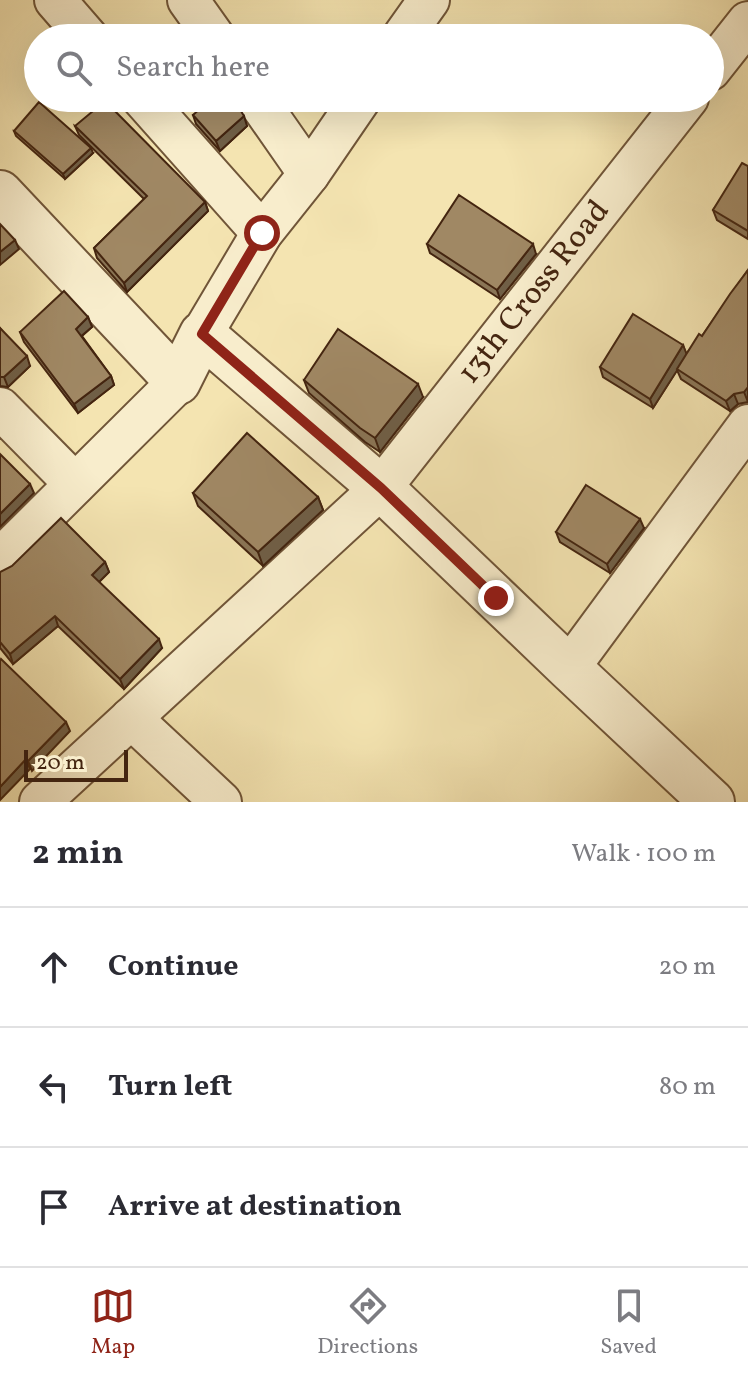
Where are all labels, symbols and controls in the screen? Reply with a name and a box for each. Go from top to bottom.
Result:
search box [24,24,724,112]
icon: search [52,46,96,90]
text: Search here [116,47,270,89]
street label: 13th Cross Road [448,192,621,394]
route start [244,215,280,251]
route end [478,580,514,616]
scale bar [24,746,128,782]
text: 20 m [36,748,85,779]
text: 2 min [32,831,124,878]
text: Walk · 100 m [571,836,716,872]
icon: ahead [32,945,76,989]
text: Continue [108,946,239,988]
text: 20 m [658,949,716,985]
icon: left [32,1065,76,1109]
text: Turn left [108,1066,232,1108]
text: 80 m [659,1069,716,1105]
icon: arrive [32,1185,76,1229]
text: Arrive at destination [108,1186,402,1228]
tab: Map [91,1284,135,1363]
tab: Directions [317,1284,418,1363]
tab: Saved [600,1284,657,1363]

